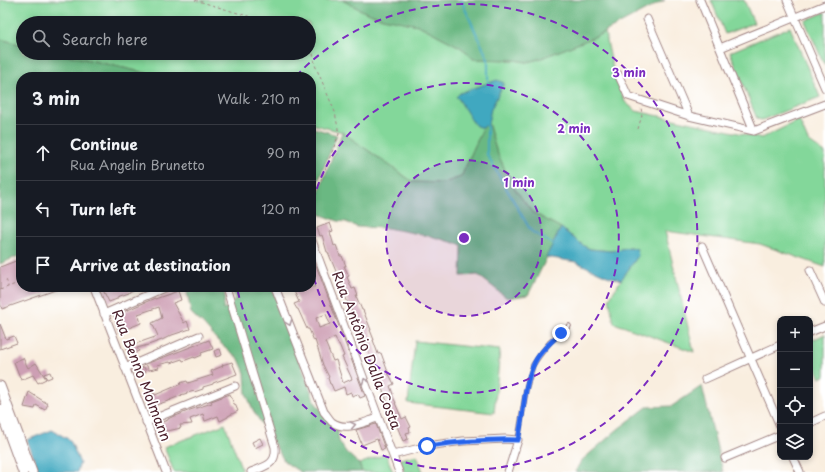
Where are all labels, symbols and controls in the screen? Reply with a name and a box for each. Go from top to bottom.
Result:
search box [16,16,316,60]
icon: search [30,27,52,49]
text: Search here [62,27,148,50]
text: 3 min [612,63,646,81]
text: 3 min [32,85,80,111]
text: Walk · 210 m [217,89,300,108]
text: 2 min [557,119,591,137]
text: Continue [70,132,138,155]
icon: ahead [32,142,54,164]
text: 90 m [267,143,300,162]
text: Rua Angelin Brunetto [70,155,205,174]
text: 1 min [503,173,535,191]
text: Turn left [70,197,136,220]
icon: left [32,198,54,220]
text: 120 m [261,199,300,218]
centre of rings [457,231,471,245]
text: Arrive at destination [70,253,231,276]
icon: arrive [32,254,54,276]
street label: Rua Antônio Dalla Costa [327,268,407,433]
street label: Rua Benno Molmann [107,306,177,444]
map controls [777,316,813,460]
button: + [777,316,813,352]
one-way arrow [285,320,293,327]
route end [552,324,570,342]
button: − [777,352,813,388]
one-way arrow [361,378,369,385]
button: locate [777,388,813,424]
one-way arrow [350,421,356,430]
button: layers [777,424,813,460]
route start [418,437,436,455]

